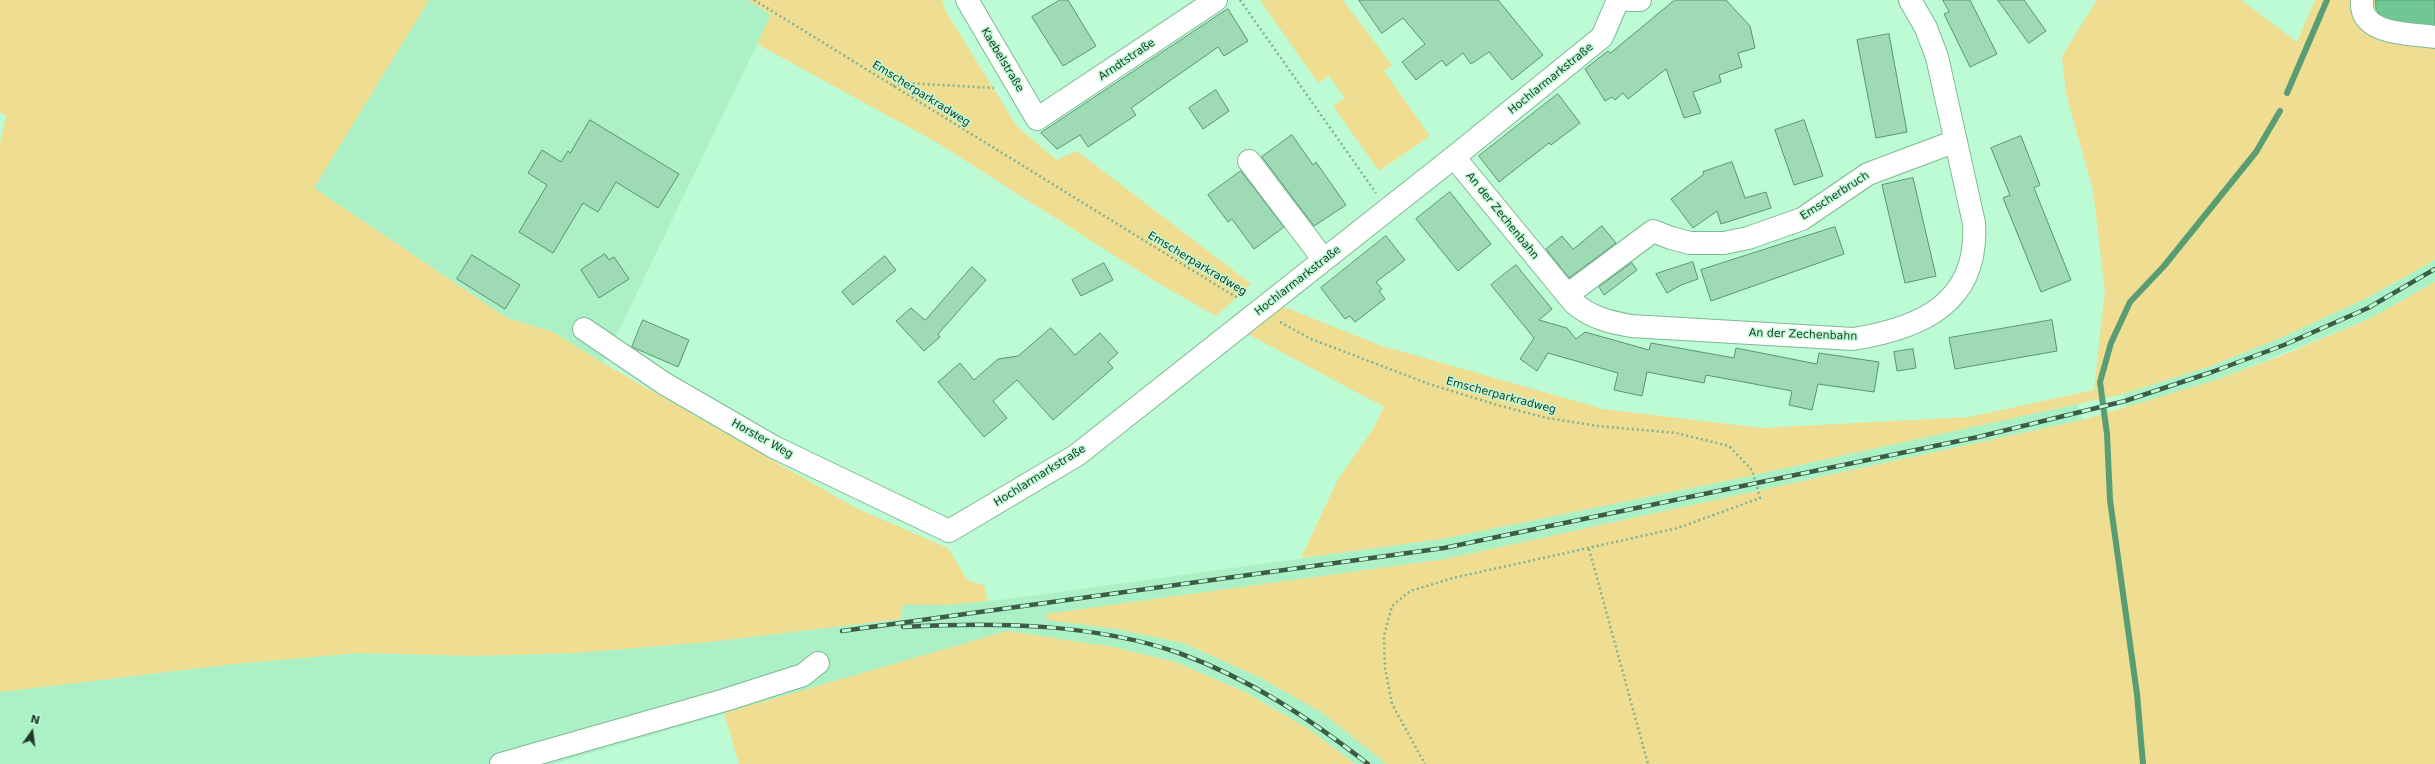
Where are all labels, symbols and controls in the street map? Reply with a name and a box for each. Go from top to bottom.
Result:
street label: Kaebelstraße [978,26,1026,94]
street label: Arndtstraße [1096,36,1158,84]
street label: Hochlarmarkstraße [1506,41,1596,117]
street label: Emscherparkradweg [869,58,973,130]
street label: Emscherbruch [1798,169,1872,223]
street label: An der Zechenbahn [1463,170,1541,262]
street label: Emscherparkradweg [1145,229,1249,299]
street label: Hochlarmarkstraße [1252,243,1344,319]
street label: An der Zechenbahn [1749,327,1857,343]
street label: Emscherparkradweg [1445,375,1557,417]
street label: Horster Weg [729,417,795,461]
street label: Hochlarmarkstraße [992,442,1088,510]
north arrow [12,712,52,752]
text: N [29,712,41,727]

